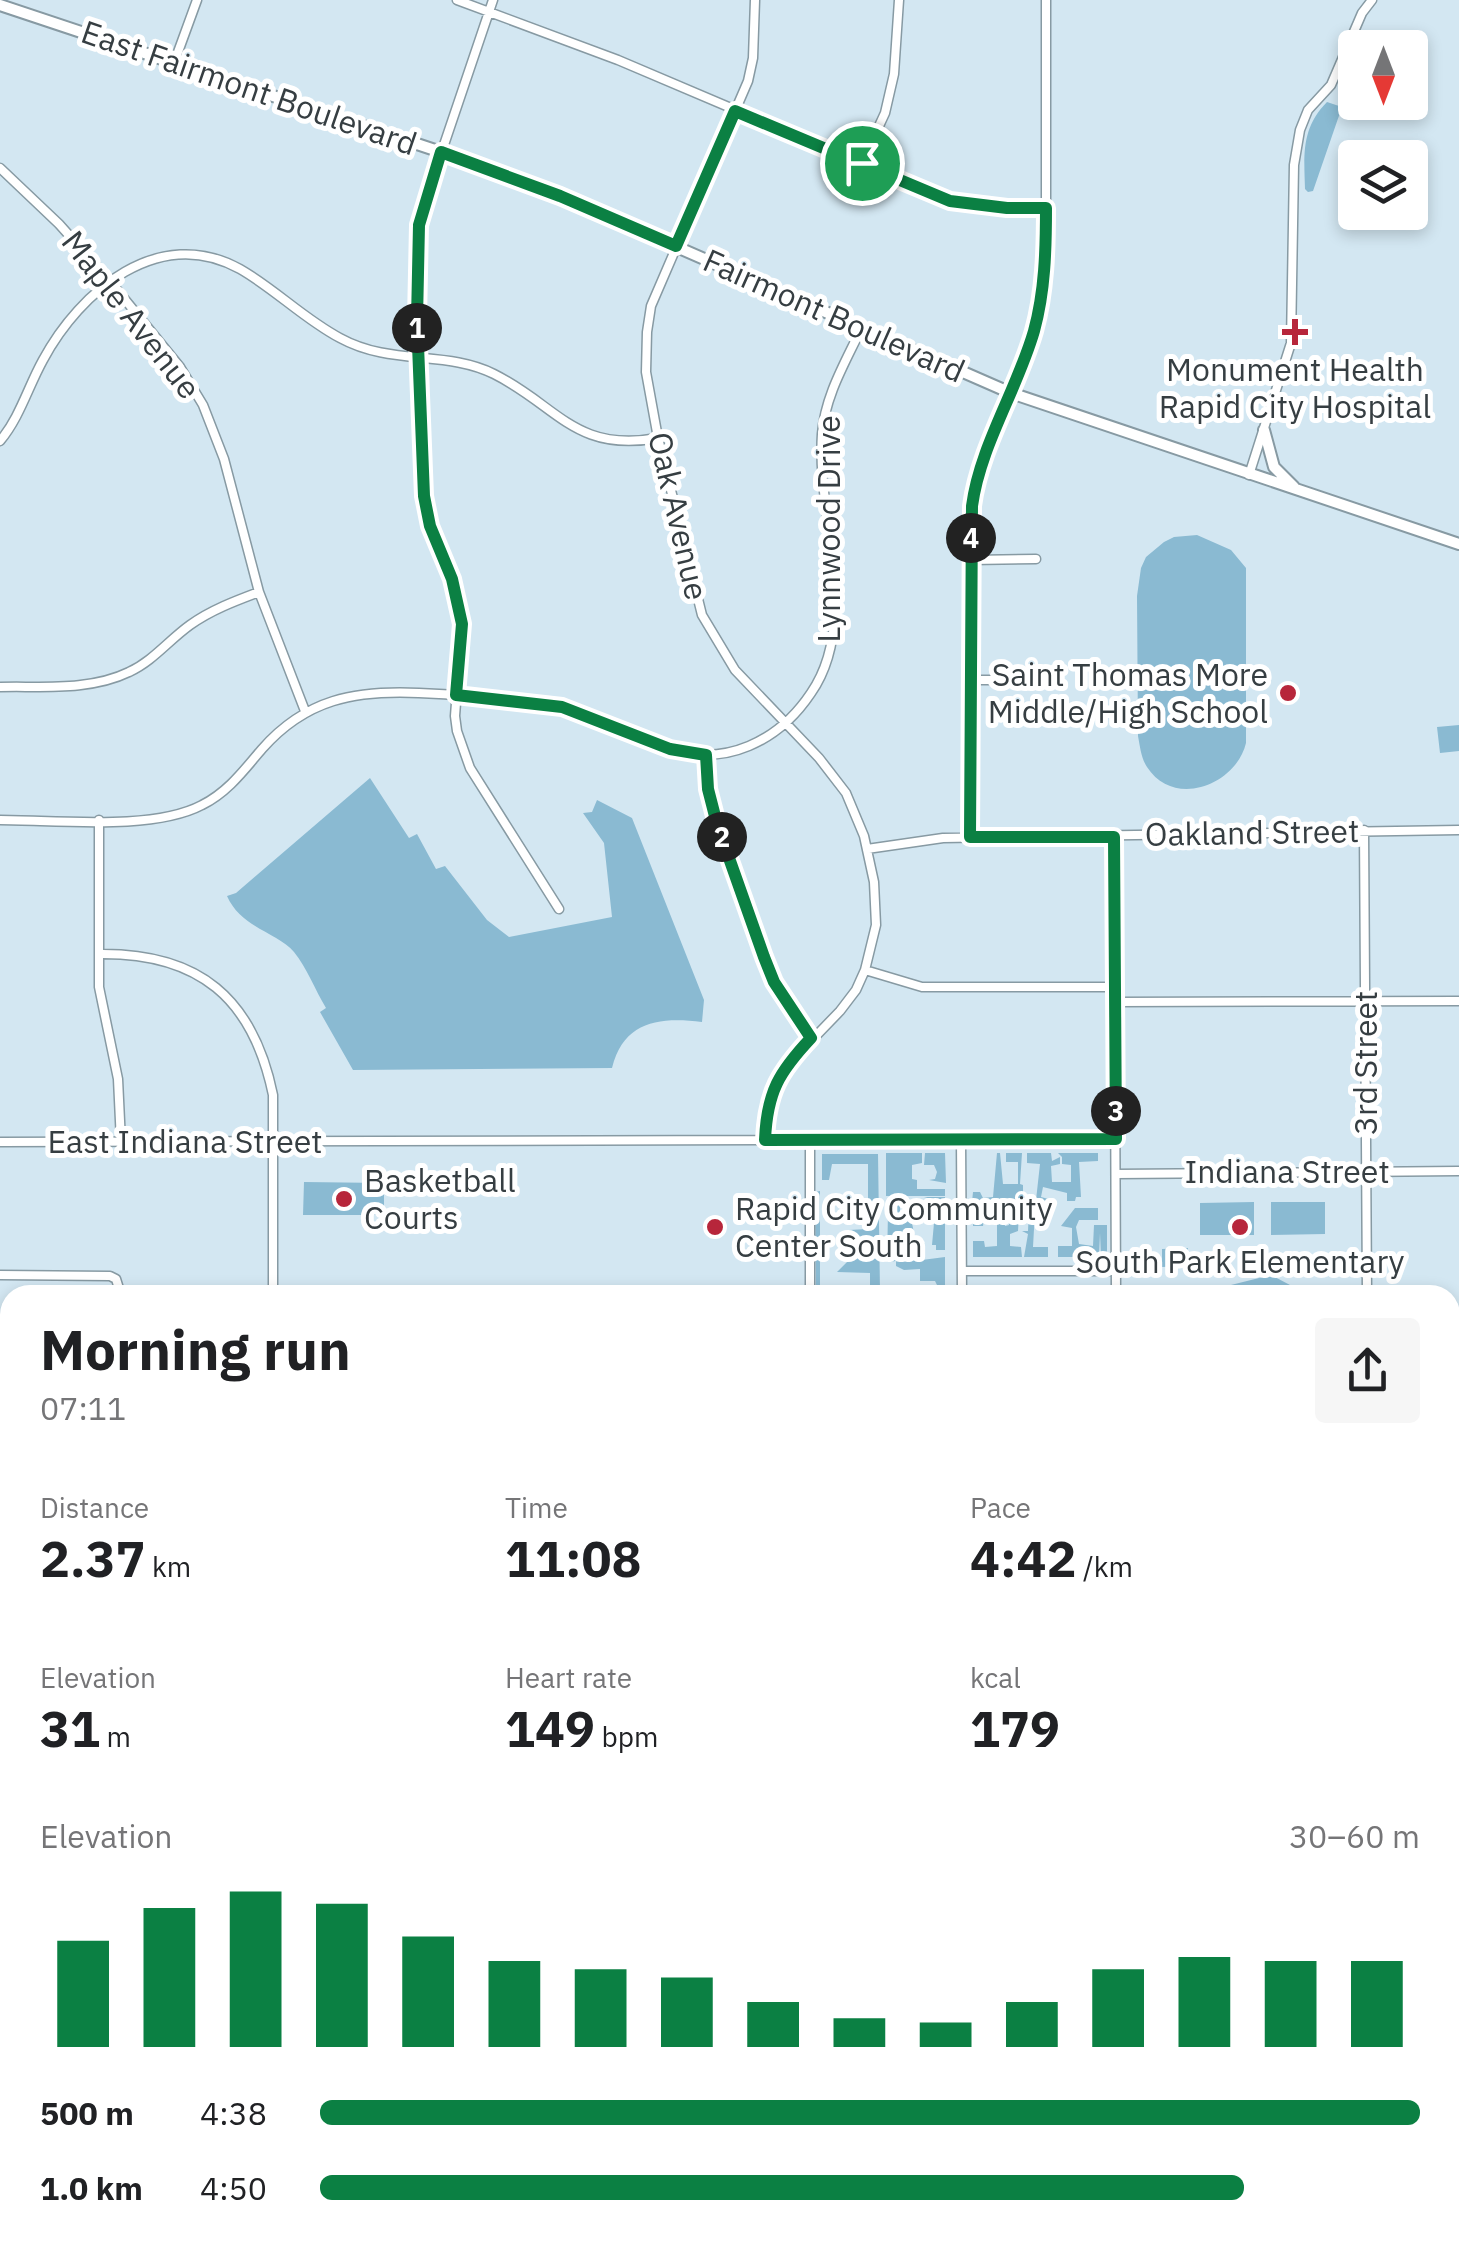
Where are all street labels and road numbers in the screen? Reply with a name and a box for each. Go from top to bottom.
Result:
street label: East Fairmont Boulevard [76,10,422,164]
street label: Maple Avenue [53,222,211,407]
street label: Fairmont Boulevard [697,239,972,392]
street label: Lynnwood Drive [807,415,849,643]
street label: Oak Avenue [639,428,719,604]
street label: Oakland Street [1144,809,1360,855]
street label: 3rd Street [1344,991,1386,1135]
street label: East Indiana Street [47,1120,323,1162]
street label: Indiana Street [1184,1150,1390,1192]

